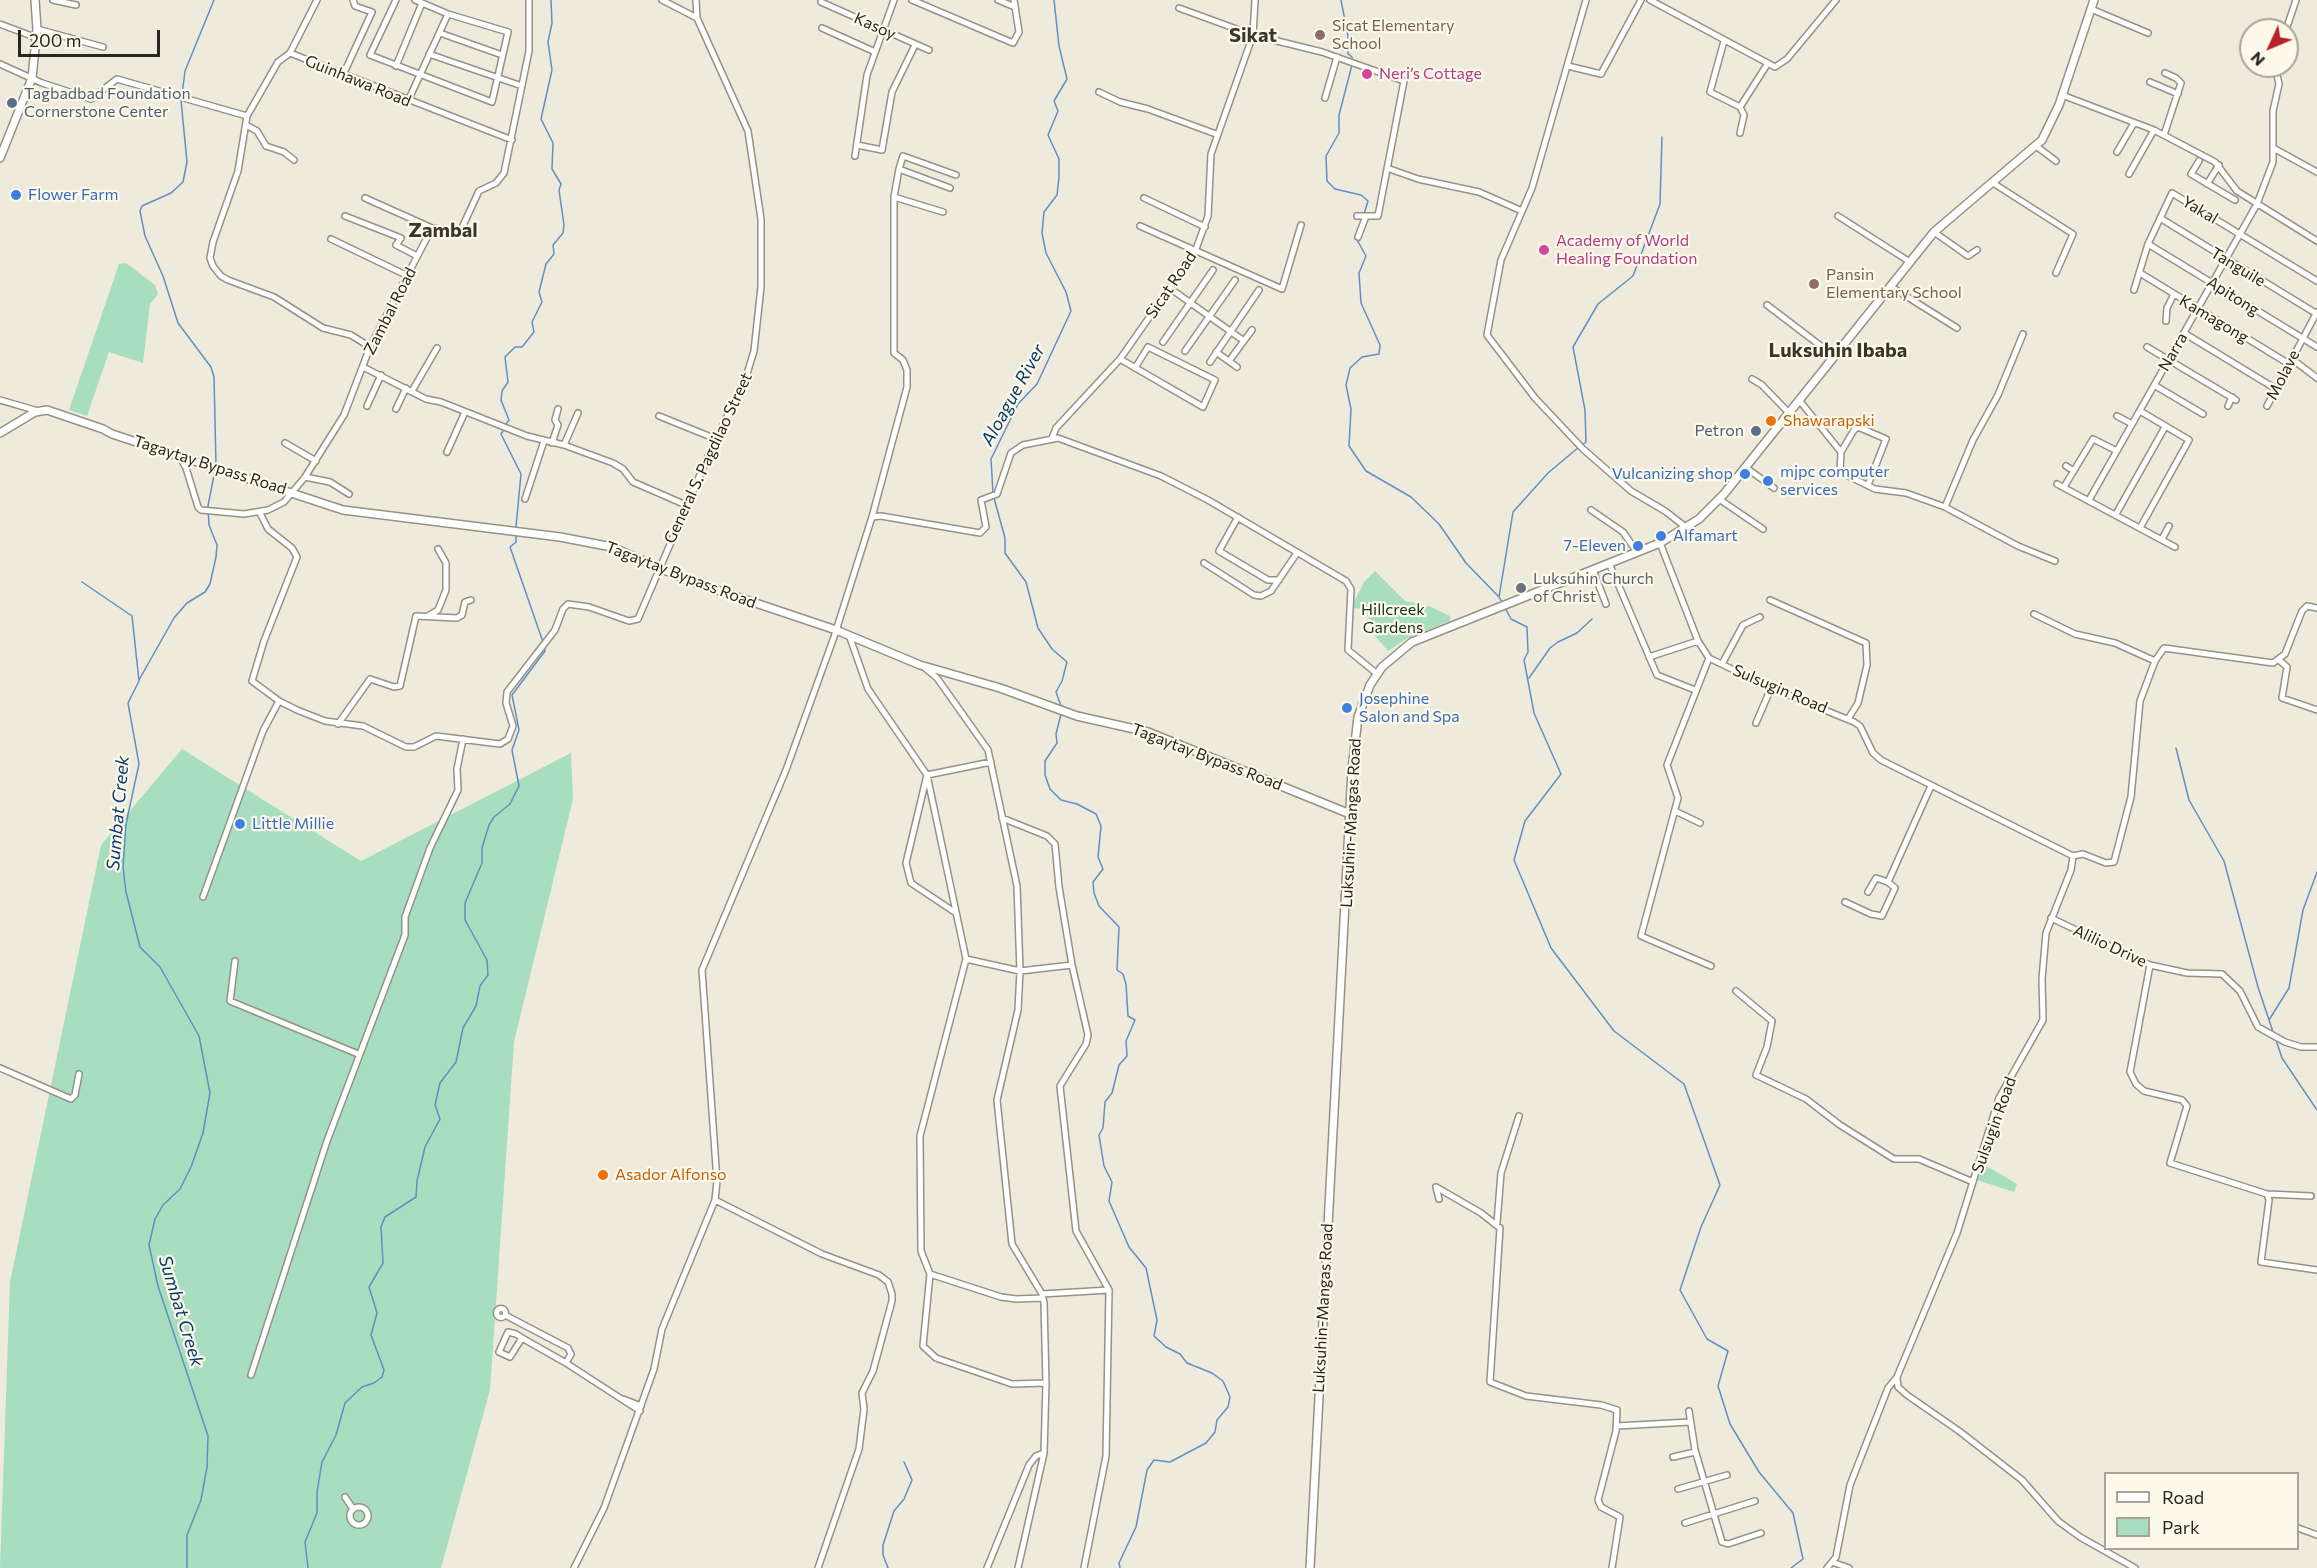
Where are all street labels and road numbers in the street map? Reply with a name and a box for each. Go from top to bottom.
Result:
street label: Kasoy [851,8,899,44]
street label: Guinhawa Road [302,51,414,111]
street label: Yakal [2179,192,2221,228]
street label: Tanguile [2207,243,2269,291]
street label: Sicat Road [1142,248,1200,322]
street label: Zambal Road [360,264,420,358]
street label: Apitong [2203,272,2263,320]
street label: Kamagong [2176,291,2252,347]
street label: Narra [2154,329,2192,375]
street label: Molave [2262,347,2304,403]
street label: General S. Pagdilao Street [660,370,756,546]
street label: Tagaytay Bypass Road [131,431,289,499]
street label: Tagaytay Bypass Road [603,537,759,613]
street label: Sulsugin Road [1730,660,1830,718]
street label: Tagaytay Bypass Road [1129,719,1285,795]
street label: Luksuhin-Mangas Road [1337,738,1365,908]
street label: Alilio Drive [2070,921,2150,971]
street label: Sulsugin Road [1968,1074,2020,1176]
street label: Luksuhin-Mangas Road [1309,1223,1337,1393]

